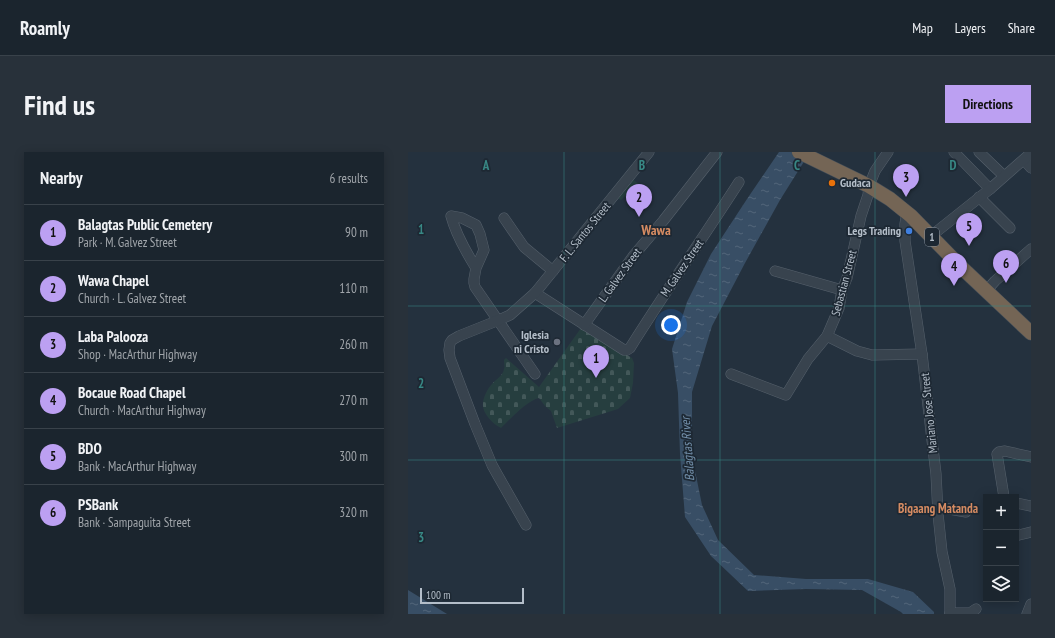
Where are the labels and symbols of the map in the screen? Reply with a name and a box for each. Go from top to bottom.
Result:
text: A [482,157,490,174]
text: B [639,157,645,174]
text: C [794,157,800,174]
text: D [950,157,957,174]
pin: 3 [893,164,919,197]
place label: Gudaca [840,175,871,190]
marker: Gudaca [827,178,837,188]
pin: 2 [626,184,652,217]
street label: F. L. Santos Street [556,198,614,265]
pin: 5 [956,213,982,246]
text: 1 [418,221,424,238]
district label: Wawa [640,221,671,239]
place label: Legs Trading [848,223,901,238]
marker: Legs Trading [904,226,914,236]
road number: 1 [925,228,939,246]
street label: M. Galvez Street [657,236,707,299]
street label: L. Galvez Street [595,244,645,305]
street label: Sebastian Street [828,248,860,317]
pin: 6 [993,250,1019,283]
pin: 4 [941,253,967,286]
your location [661,315,681,335]
place label: Iglesia ni Cristo [514,327,550,356]
marker: Iglesia ni Cristo [552,337,562,347]
pin: 1 [583,345,609,378]
street label: Mariano Jose Street [917,371,940,454]
text: 2 [418,375,424,392]
water label: Balagtas River [677,414,698,482]
district label: Bigaang Matanda [898,500,978,517]
text: 3 [418,529,424,546]
scale bar [420,586,524,605]

